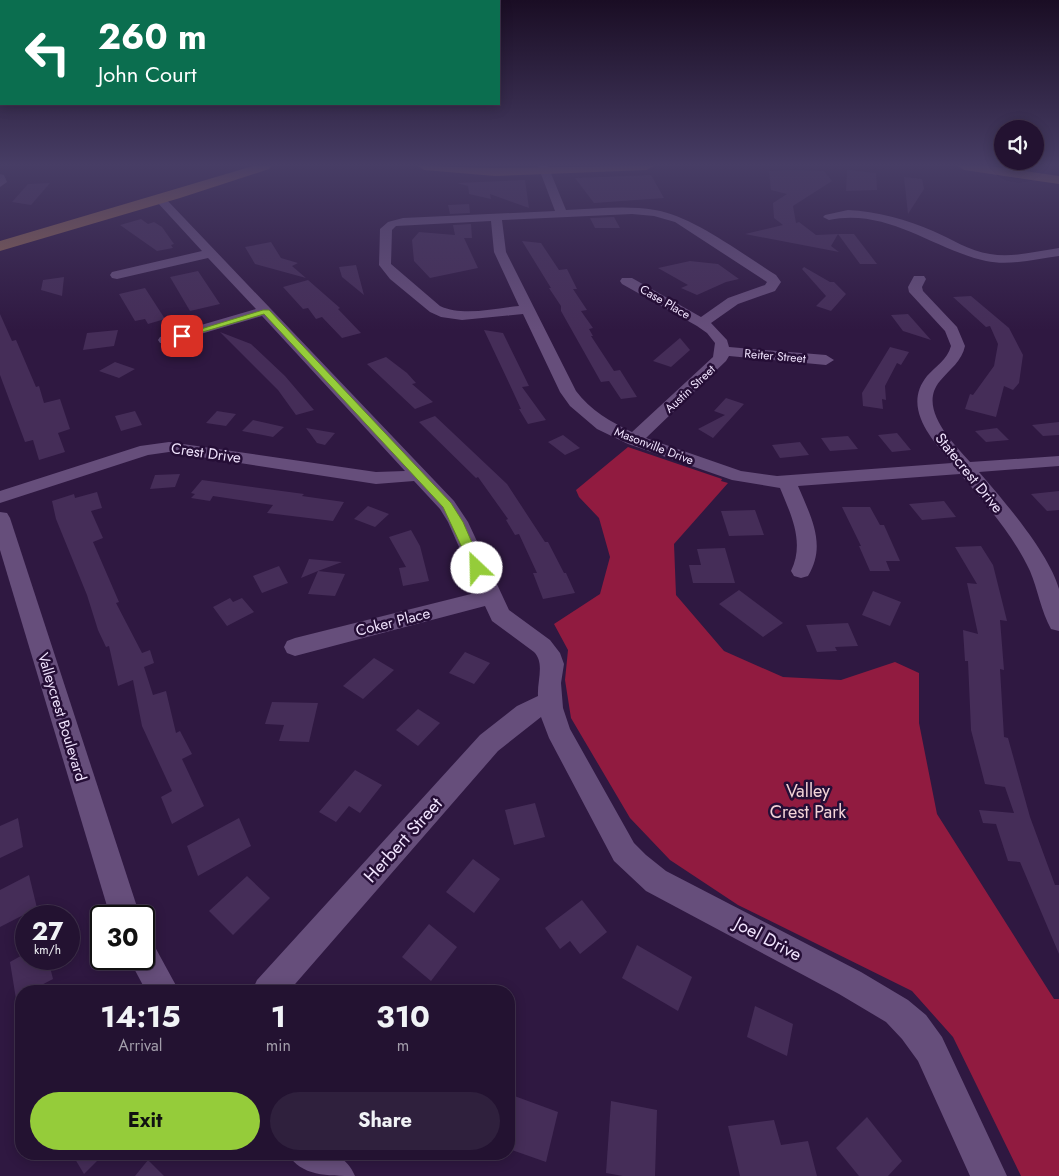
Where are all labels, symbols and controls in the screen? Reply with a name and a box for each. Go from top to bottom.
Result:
text: 260 m [98,12,207,62]
icon: left [15,20,80,85]
text: John Court [98,58,196,90]
map controls [994,120,1044,170]
button: sound [994,120,1044,170]
street label: Case Place [636,280,694,324]
pin [161,315,203,357]
icon: arrive [168,322,196,350]
street label: Reiter Street [744,344,806,368]
street label: Austin Street [661,361,719,417]
street label: Masonville Drive [612,423,696,469]
street label: Statecrest Drive [930,428,1008,518]
street label: Crest Drive [170,437,243,469]
position arrow [450,541,502,593]
street label: Coker Place [353,602,433,642]
street label: Valleycrest Boulevard [32,650,92,784]
park label: Valley Crest Park [770,778,846,825]
street label: Herbert Street [358,791,449,888]
speed limit sign: 30 [90,905,155,970]
street label: Joel Drive [728,909,806,968]
text: 27 [32,913,63,949]
text: km/h [34,941,61,959]
text: 14:15 [100,995,181,1038]
text: 1 [271,995,286,1038]
text: 310 [376,995,430,1038]
text: Arrival [118,1034,162,1057]
text: min [266,1034,291,1057]
text: m [397,1034,409,1057]
button: Exit [30,1092,260,1150]
button: Share [270,1092,500,1150]

